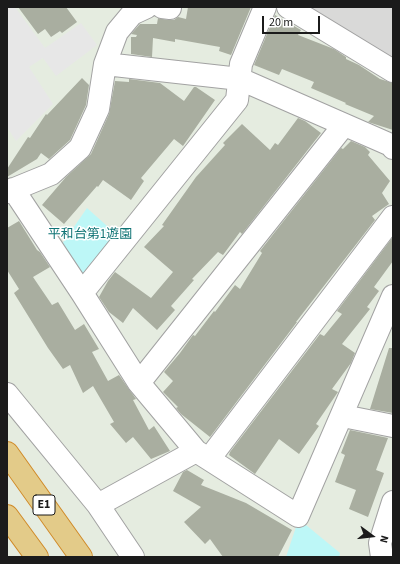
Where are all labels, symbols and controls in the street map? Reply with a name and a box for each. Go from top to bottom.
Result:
scale bar [264,8,322,34]
text: 20 m [269,14,293,31]
park label: 平和台第1遊園 [48,227,132,243]
road number: E1 [33,495,55,515]
north arrow [352,516,392,556]
text: N [376,534,392,545]

